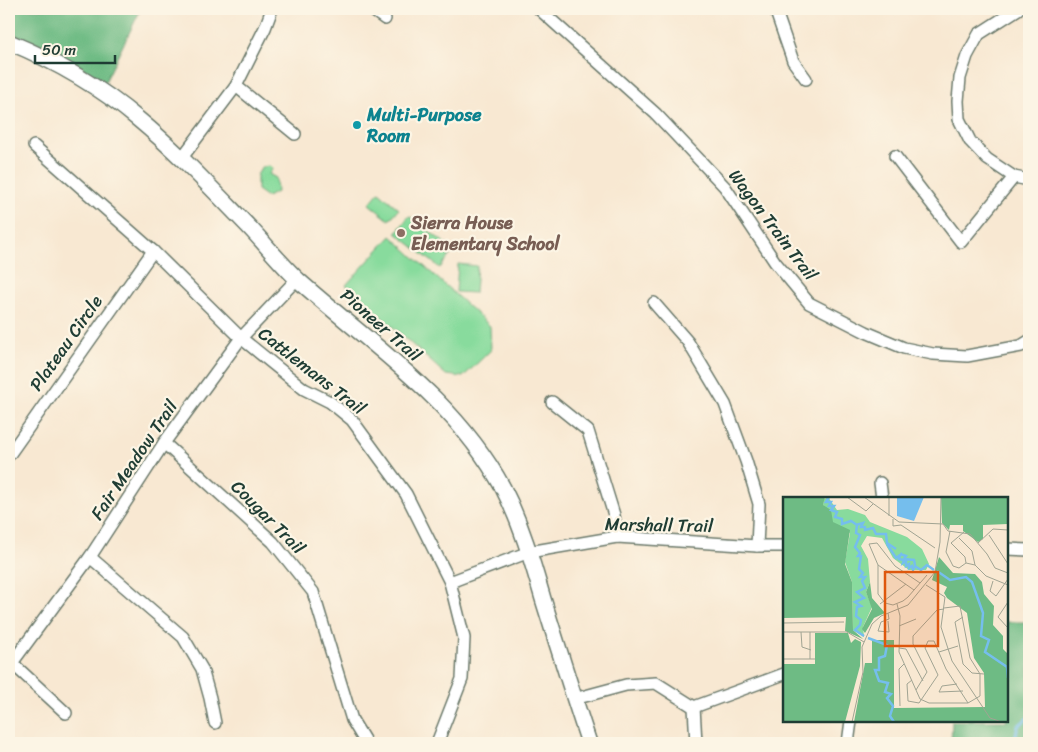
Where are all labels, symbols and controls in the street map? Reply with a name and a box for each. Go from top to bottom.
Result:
scale bar [35,32,115,64]
text: 50 m [42,37,77,63]
place label: Multi-Purpose Room [366,99,482,152]
marker: Multi-Purpose Room [351,119,363,131]
street label: Wagon Train Trail [720,162,826,289]
place label: Sierra House Elementary School [410,207,560,260]
marker: Sierra House Elementary School [395,227,407,239]
street label: Pioneer Trail [333,280,430,371]
street label: Plateau Circle [21,288,111,398]
street label: Cattlemans Trail [251,318,374,424]
street label: Fair Meadow Trail [82,392,187,527]
street label: Cougar Trail [223,472,314,563]
inset map [783,497,1008,722]
street label: Marshall Trail [605,508,714,542]

